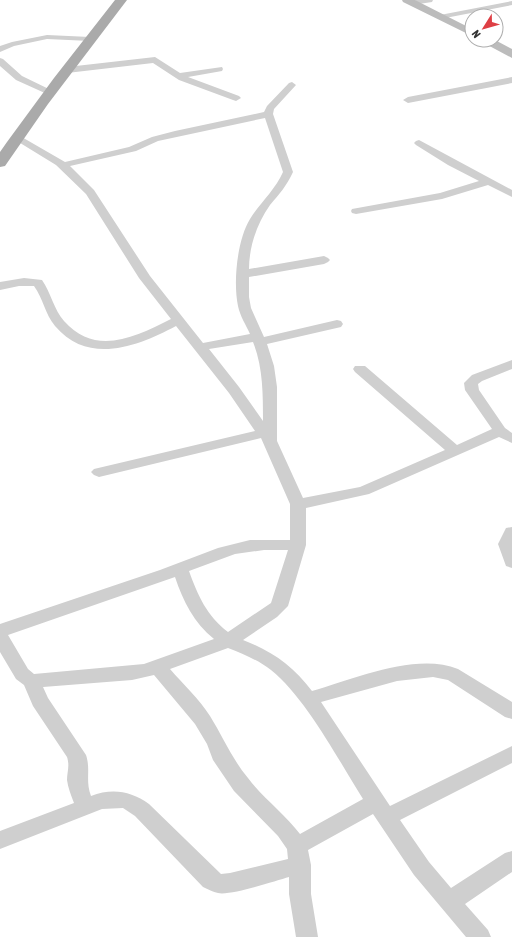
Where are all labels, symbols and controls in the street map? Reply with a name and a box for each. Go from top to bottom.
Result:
north arrow [464,8,504,48]
text: N [469,28,483,40]

